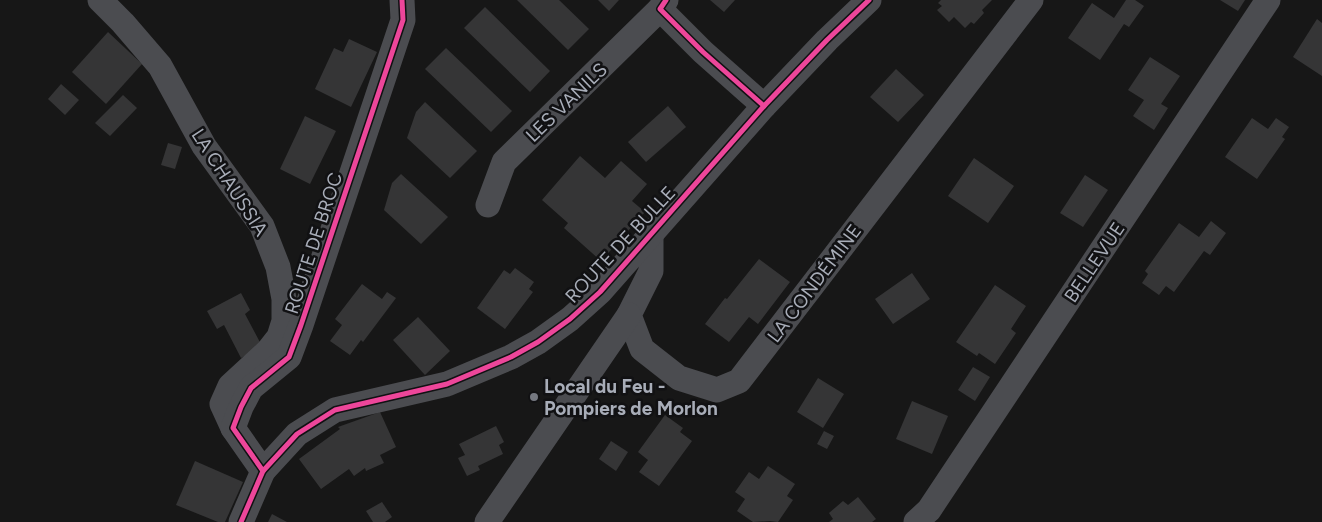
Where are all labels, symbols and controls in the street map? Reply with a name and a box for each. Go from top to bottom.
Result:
street label: LES VANILS [521,58,612,147]
street label: LA CHAUSSIA [186,124,273,240]
street label: ROUTE DE BROC [280,169,347,317]
street label: ROUTE DE BULLE [560,181,680,308]
street label: BELLEVUE [1059,218,1130,307]
street label: LA CONDÉMINE [762,220,866,347]
place label: Local du Feu - Pompiers de Morlon [544,375,718,420]
marker: Local du Feu - Pompiers de Morlon [528,391,540,403]

